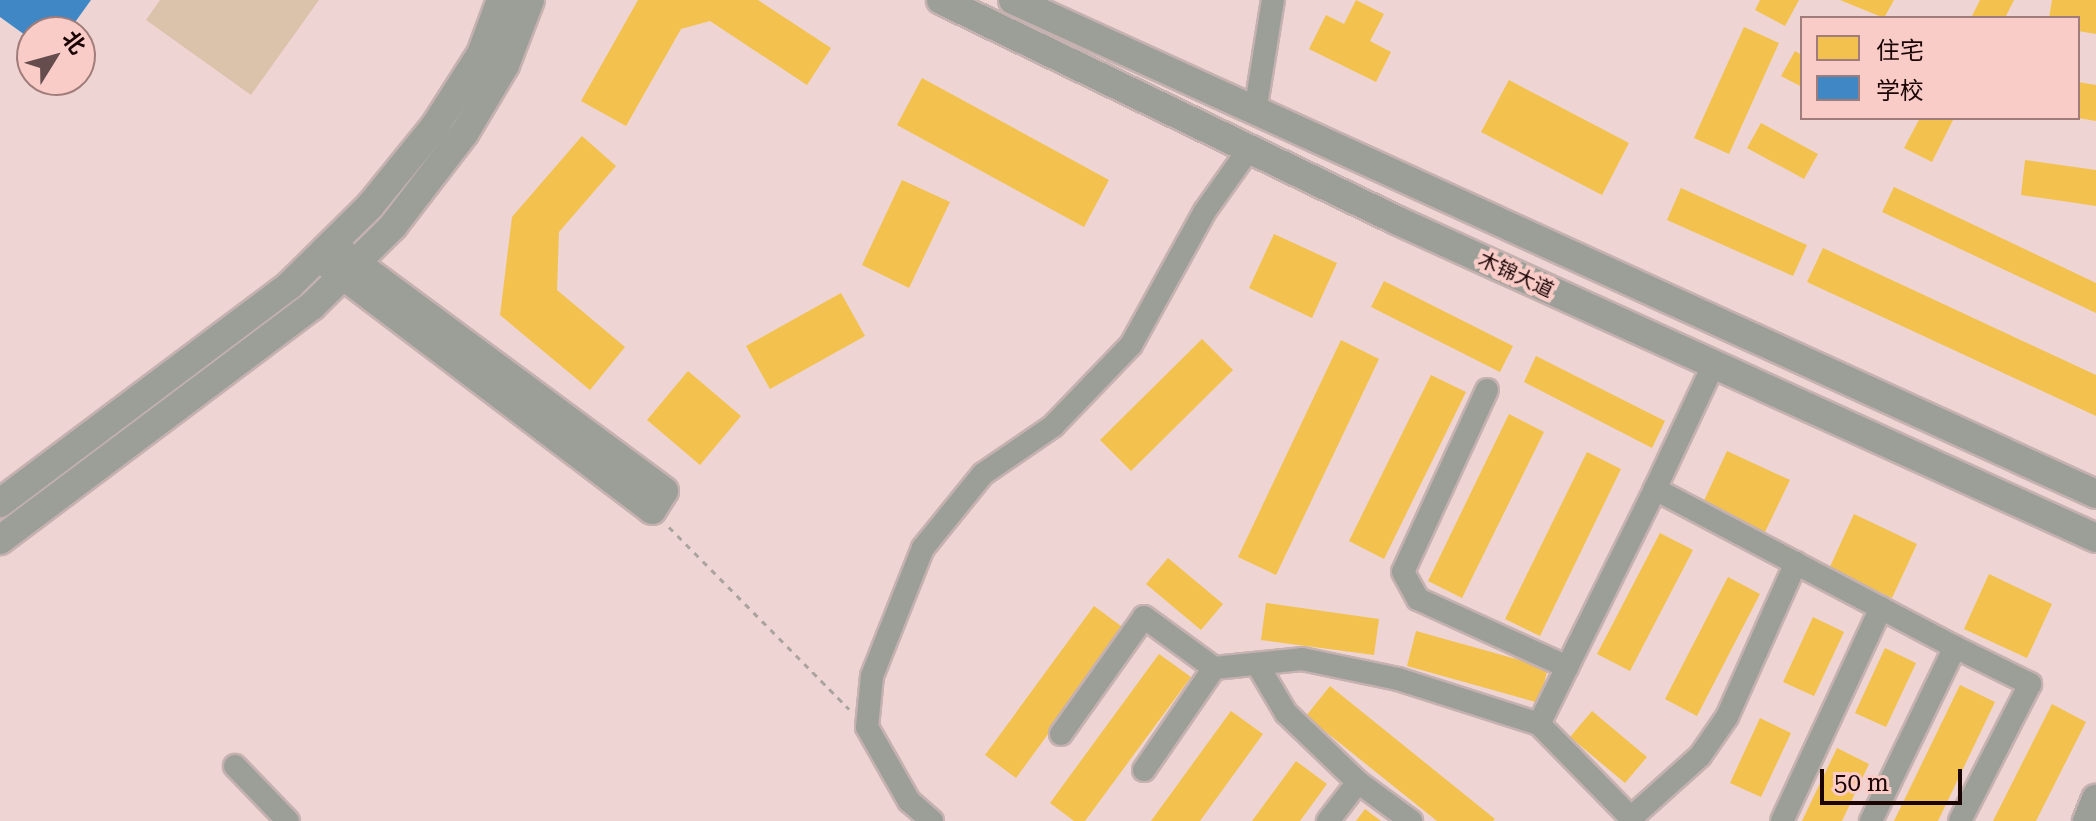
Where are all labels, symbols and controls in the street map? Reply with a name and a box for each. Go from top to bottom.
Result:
north arrow [16,16,96,96]
legend [1800,16,2080,120]
text: 北 [57,26,91,59]
text: 住宅 [1876,37,1924,65]
text: 学校 [1876,77,1924,105]
street label: 木锦大道 [1475,247,1557,303]
scale bar [1824,753,1966,803]
text: 50 m [1834,769,1889,797]

